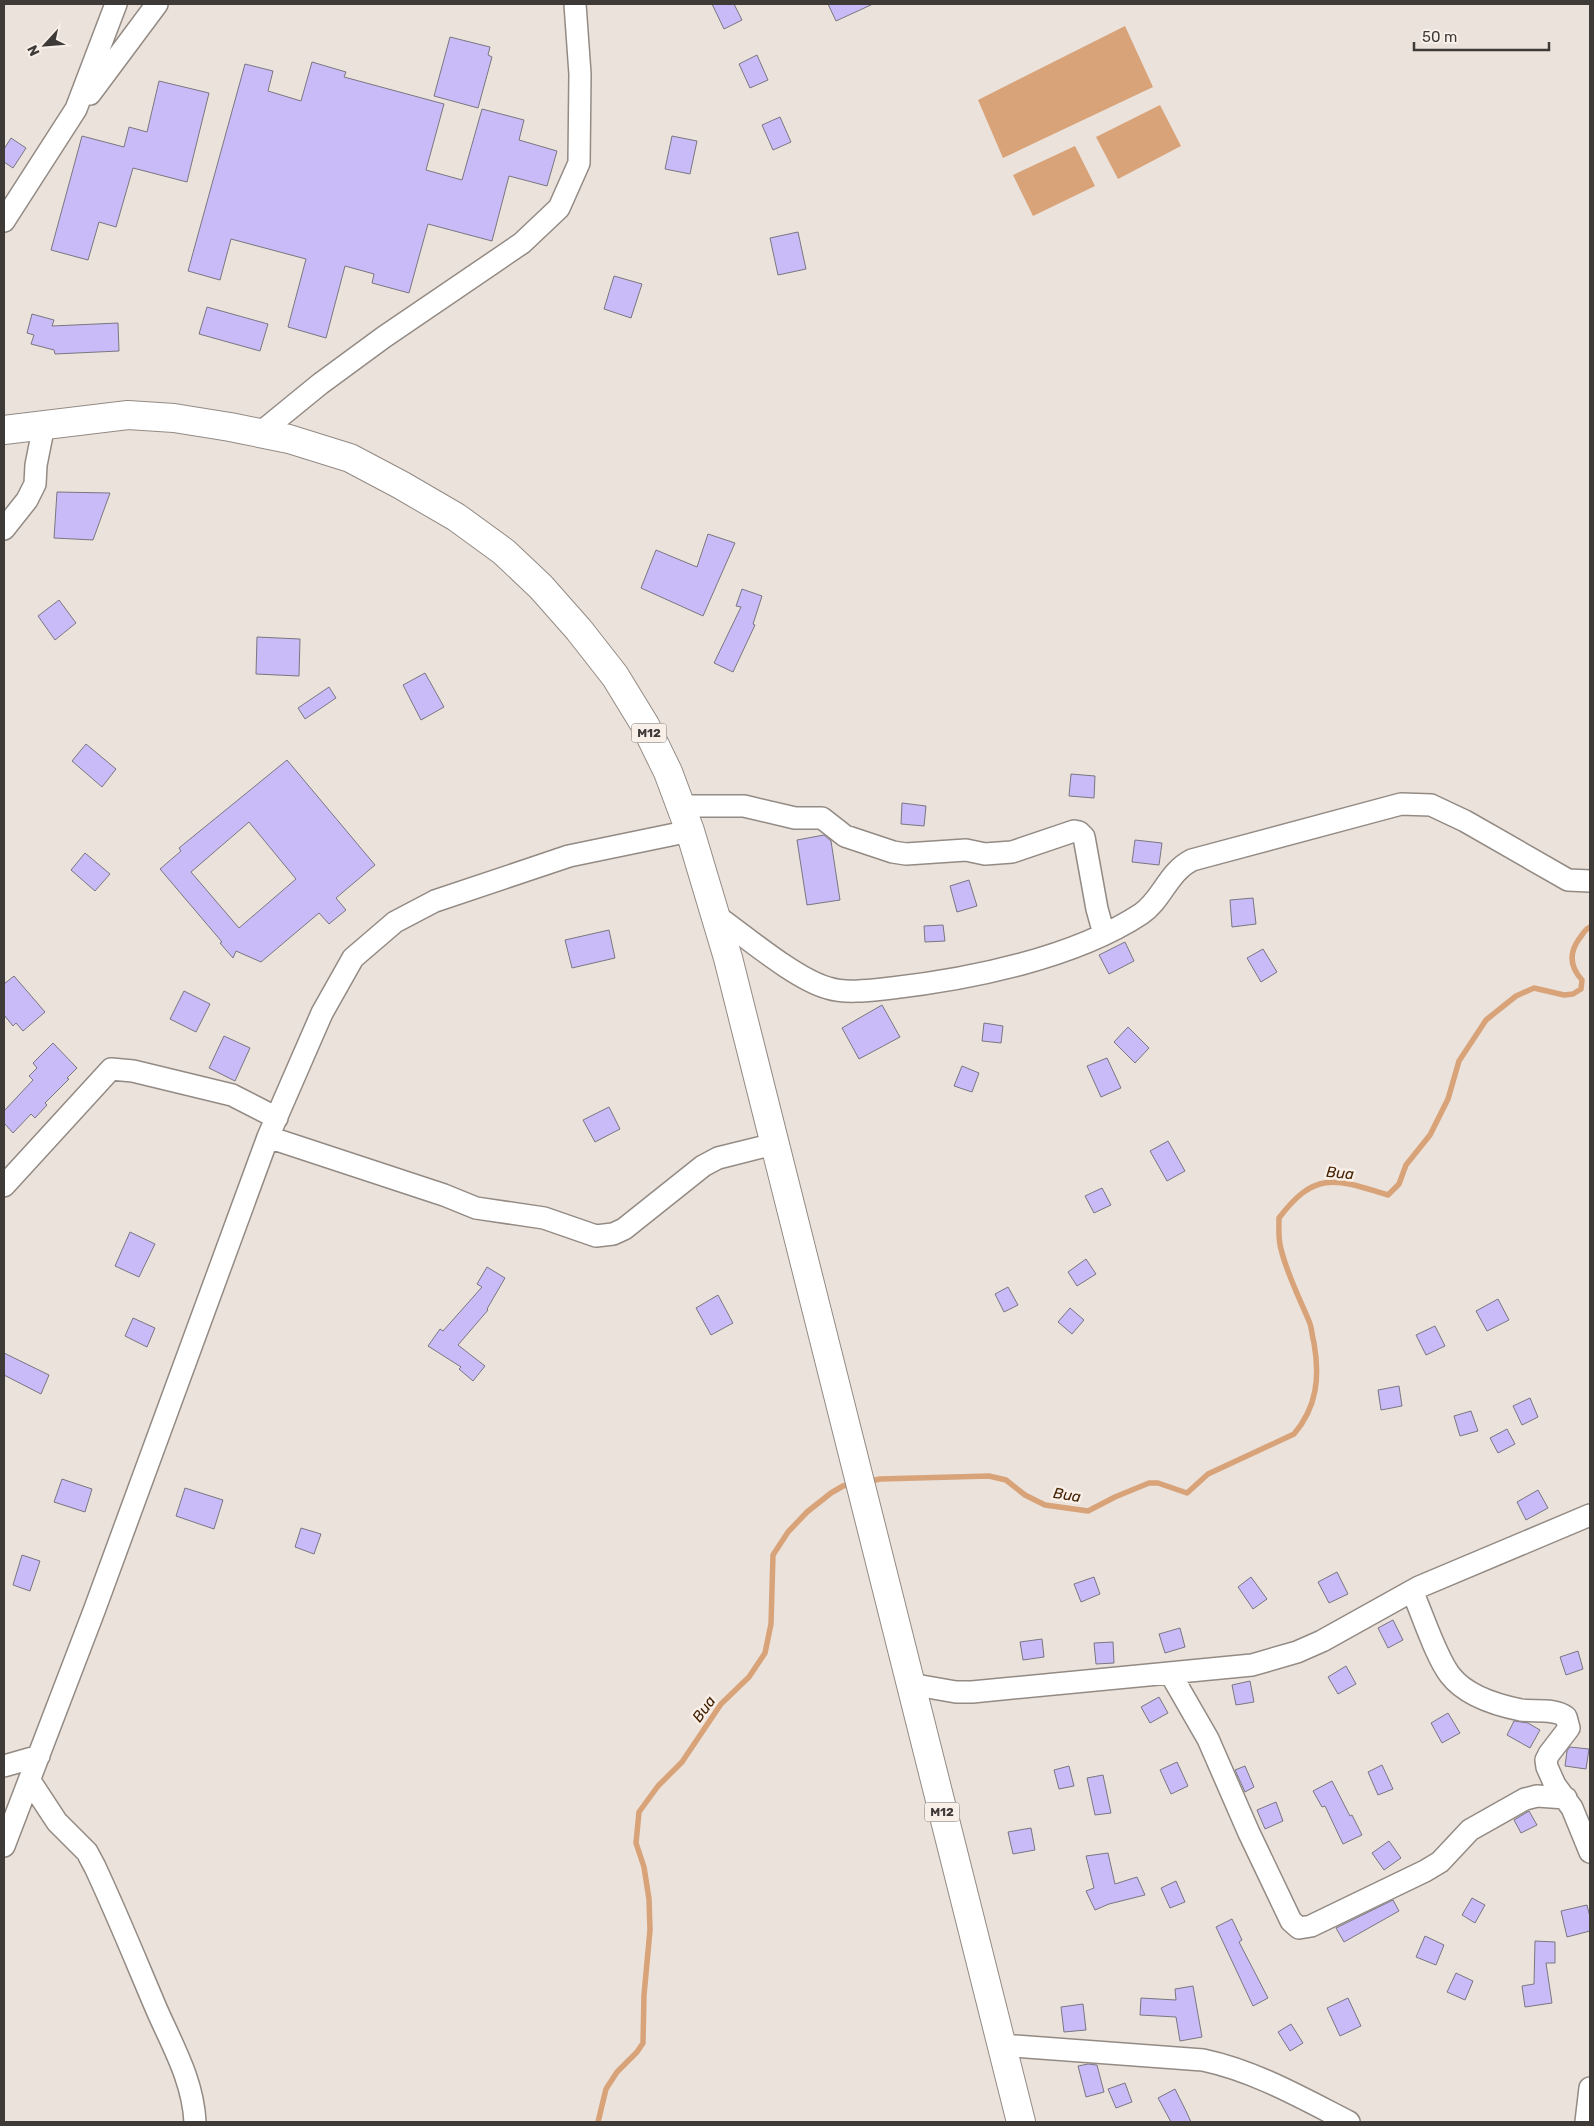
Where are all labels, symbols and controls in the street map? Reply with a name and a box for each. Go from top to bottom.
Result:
north arrow [20,20,70,70]
scale bar [1414,20,1549,52]
text: 50 m [1422,28,1457,46]
text: N [24,42,44,59]
road number: M12 [632,724,666,742]
water label: Bua [1325,1163,1355,1183]
water label: Bua [1052,1484,1082,1506]
water label: Bua [689,1692,720,1726]
road number: M12 [924,1802,960,1821]

